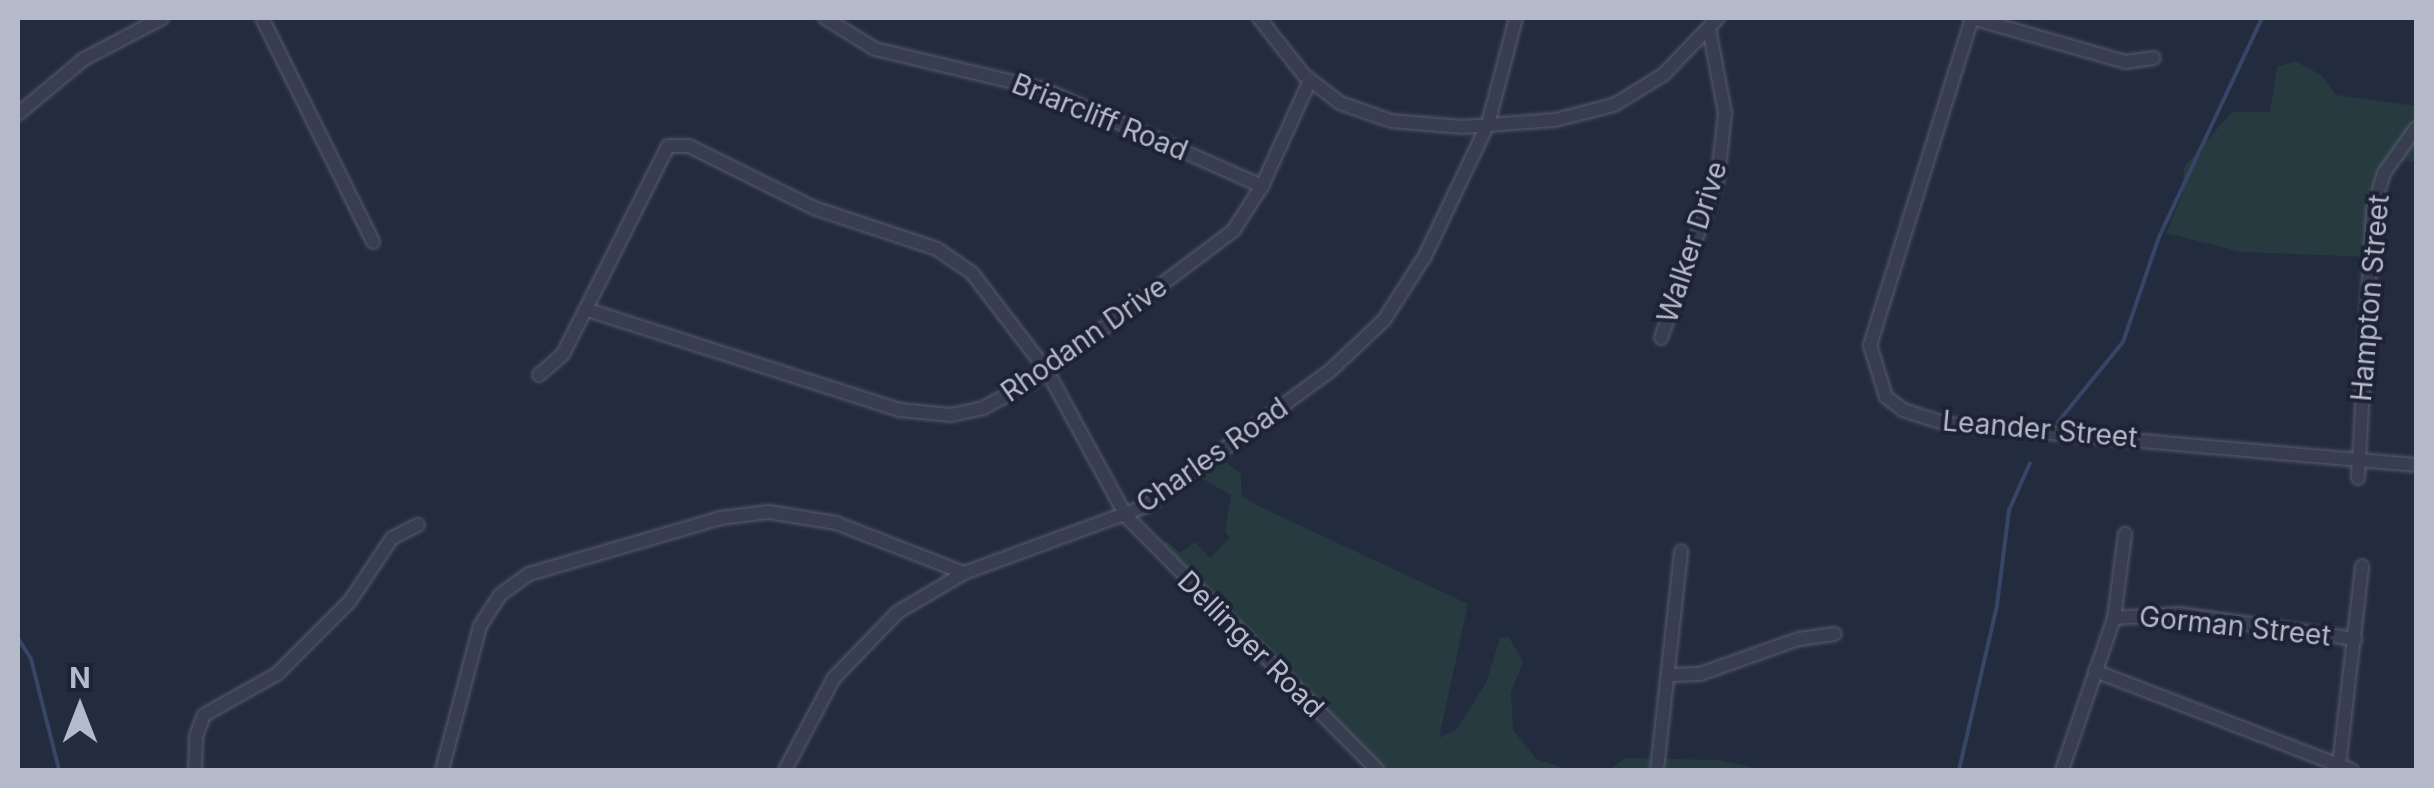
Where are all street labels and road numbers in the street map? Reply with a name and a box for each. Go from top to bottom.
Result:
street label: Briarcliff Road [1007,66,1193,168]
street label: Walker Drive [1650,157,1734,327]
street label: Hampton Street [2344,193,2396,403]
street label: Rhodann Drive [995,269,1173,409]
street label: Charles Road [1130,390,1294,520]
street label: Leander Street [1941,404,2139,454]
street label: Dellinger Road [1171,564,1331,724]
street label: Gorman Street [2138,599,2332,653]

